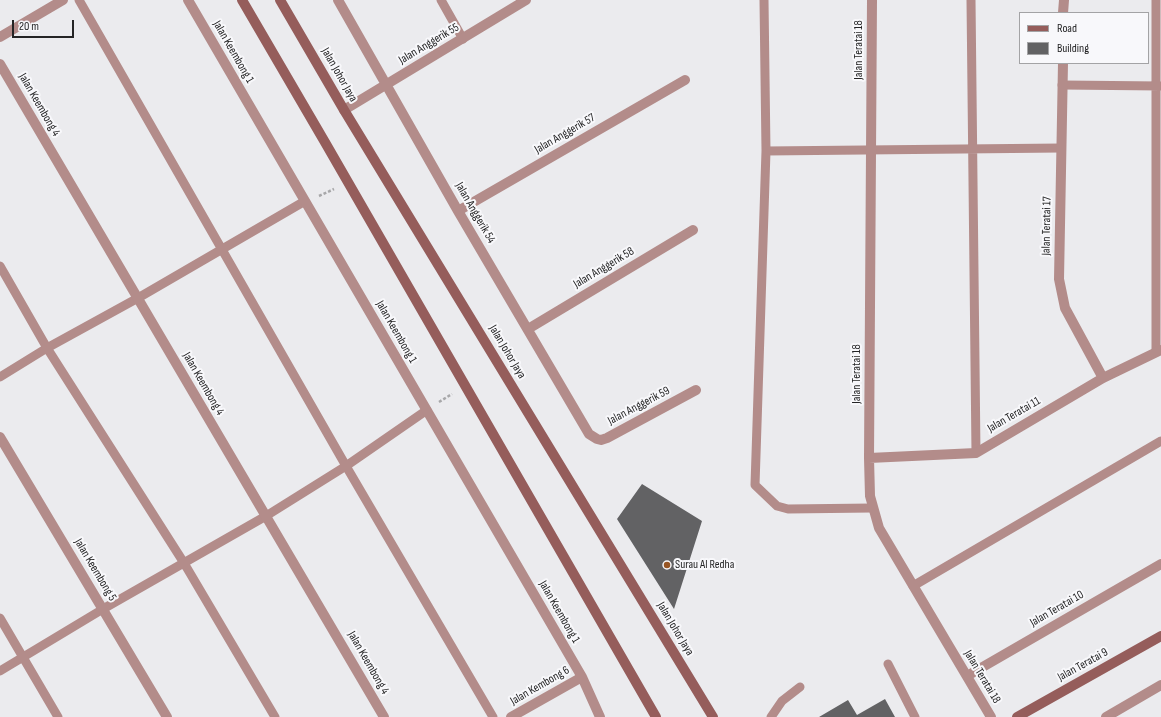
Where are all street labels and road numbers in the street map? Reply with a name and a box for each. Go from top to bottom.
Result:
street label: Jalan Keembong 1 [209,18,257,86]
street label: Jalan Anggerik 55 [396,20,462,68]
street label: Jalan Teratai 18 [852,20,866,80]
street label: Jalan Johor Jaya [318,45,360,105]
street label: Jalan Keembong 4 [15,71,63,139]
street label: Jalan Anggerik 57 [532,111,598,157]
street label: Jalan Anggerik 54 [452,180,498,246]
street label: Jalan Teratai 17 [1039,196,1055,256]
street label: Jalan Anggerik 58 [571,244,637,292]
street label: Jalan Keembong 1 [372,298,420,366]
street label: Jalan Johor Jaya [485,323,529,381]
street label: Jalan Teratai 18 [850,344,864,404]
street label: Jalan Keembong 4 [179,350,227,418]
street label: Jalan Anggerik 59 [606,384,672,428]
street label: Jalan Teratai 11 [985,394,1043,436]
street label: Jalan Keembong 5 [71,536,119,604]
street label: Jalan Keembong 1 [535,578,583,646]
street label: Jalan Teratai 10 [1028,588,1086,630]
street label: Jalan Johor Jaya [653,600,697,658]
street label: Jalan Keembong 4 [344,629,392,697]
street label: Jalan Teratai 9 [1055,645,1111,685]
street label: Jalan Teratai 18 [960,648,1004,706]
street label: Jalan Kembong 6 [508,663,572,709]

